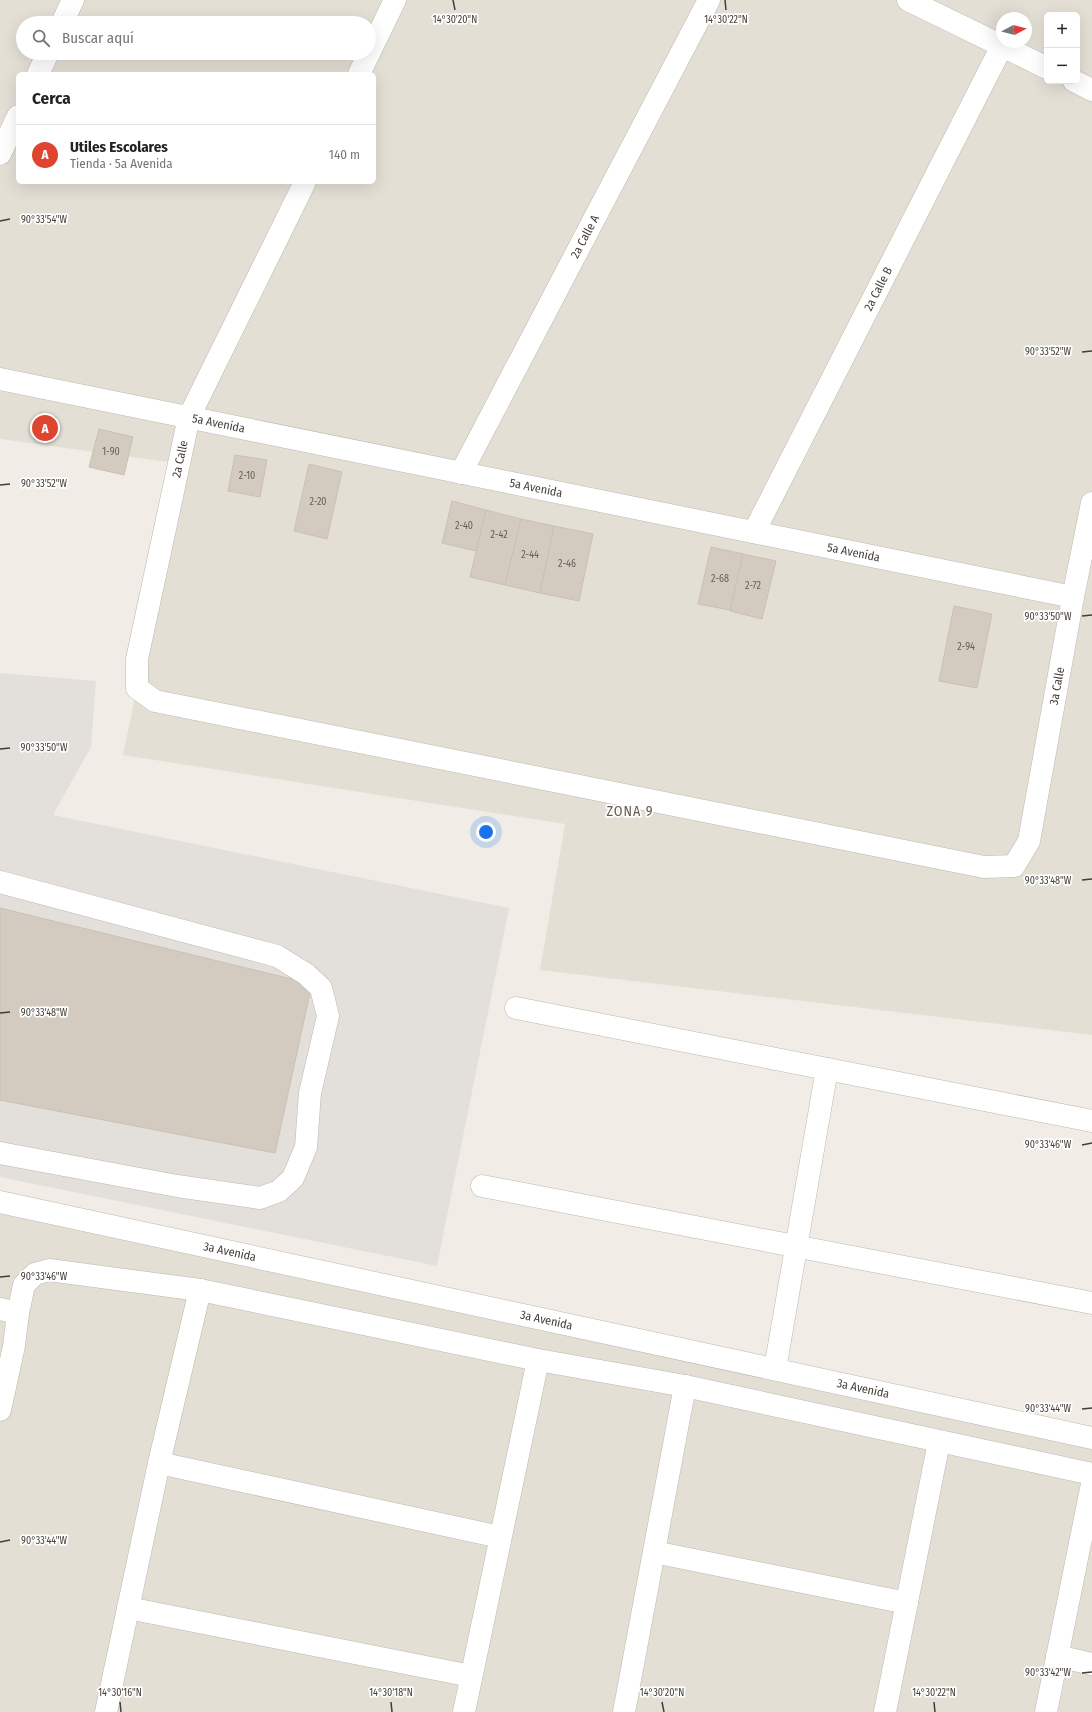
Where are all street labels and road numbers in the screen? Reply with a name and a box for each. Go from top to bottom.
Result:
street label: 2a Calle A [568,212,602,261]
street label: 2a Calle B [861,264,895,313]
street label: 5a Avenida [191,411,246,436]
street label: 2a Calle [169,439,191,479]
street label: 5a Avenida [508,476,564,500]
street label: 5a Avenida [826,540,881,565]
street label: 3a Calle [1047,666,1067,706]
street label: 3a Avenida [202,1239,257,1264]
street label: 3a Avenida [519,1308,574,1333]
street label: 3a Avenida [836,1376,891,1401]

